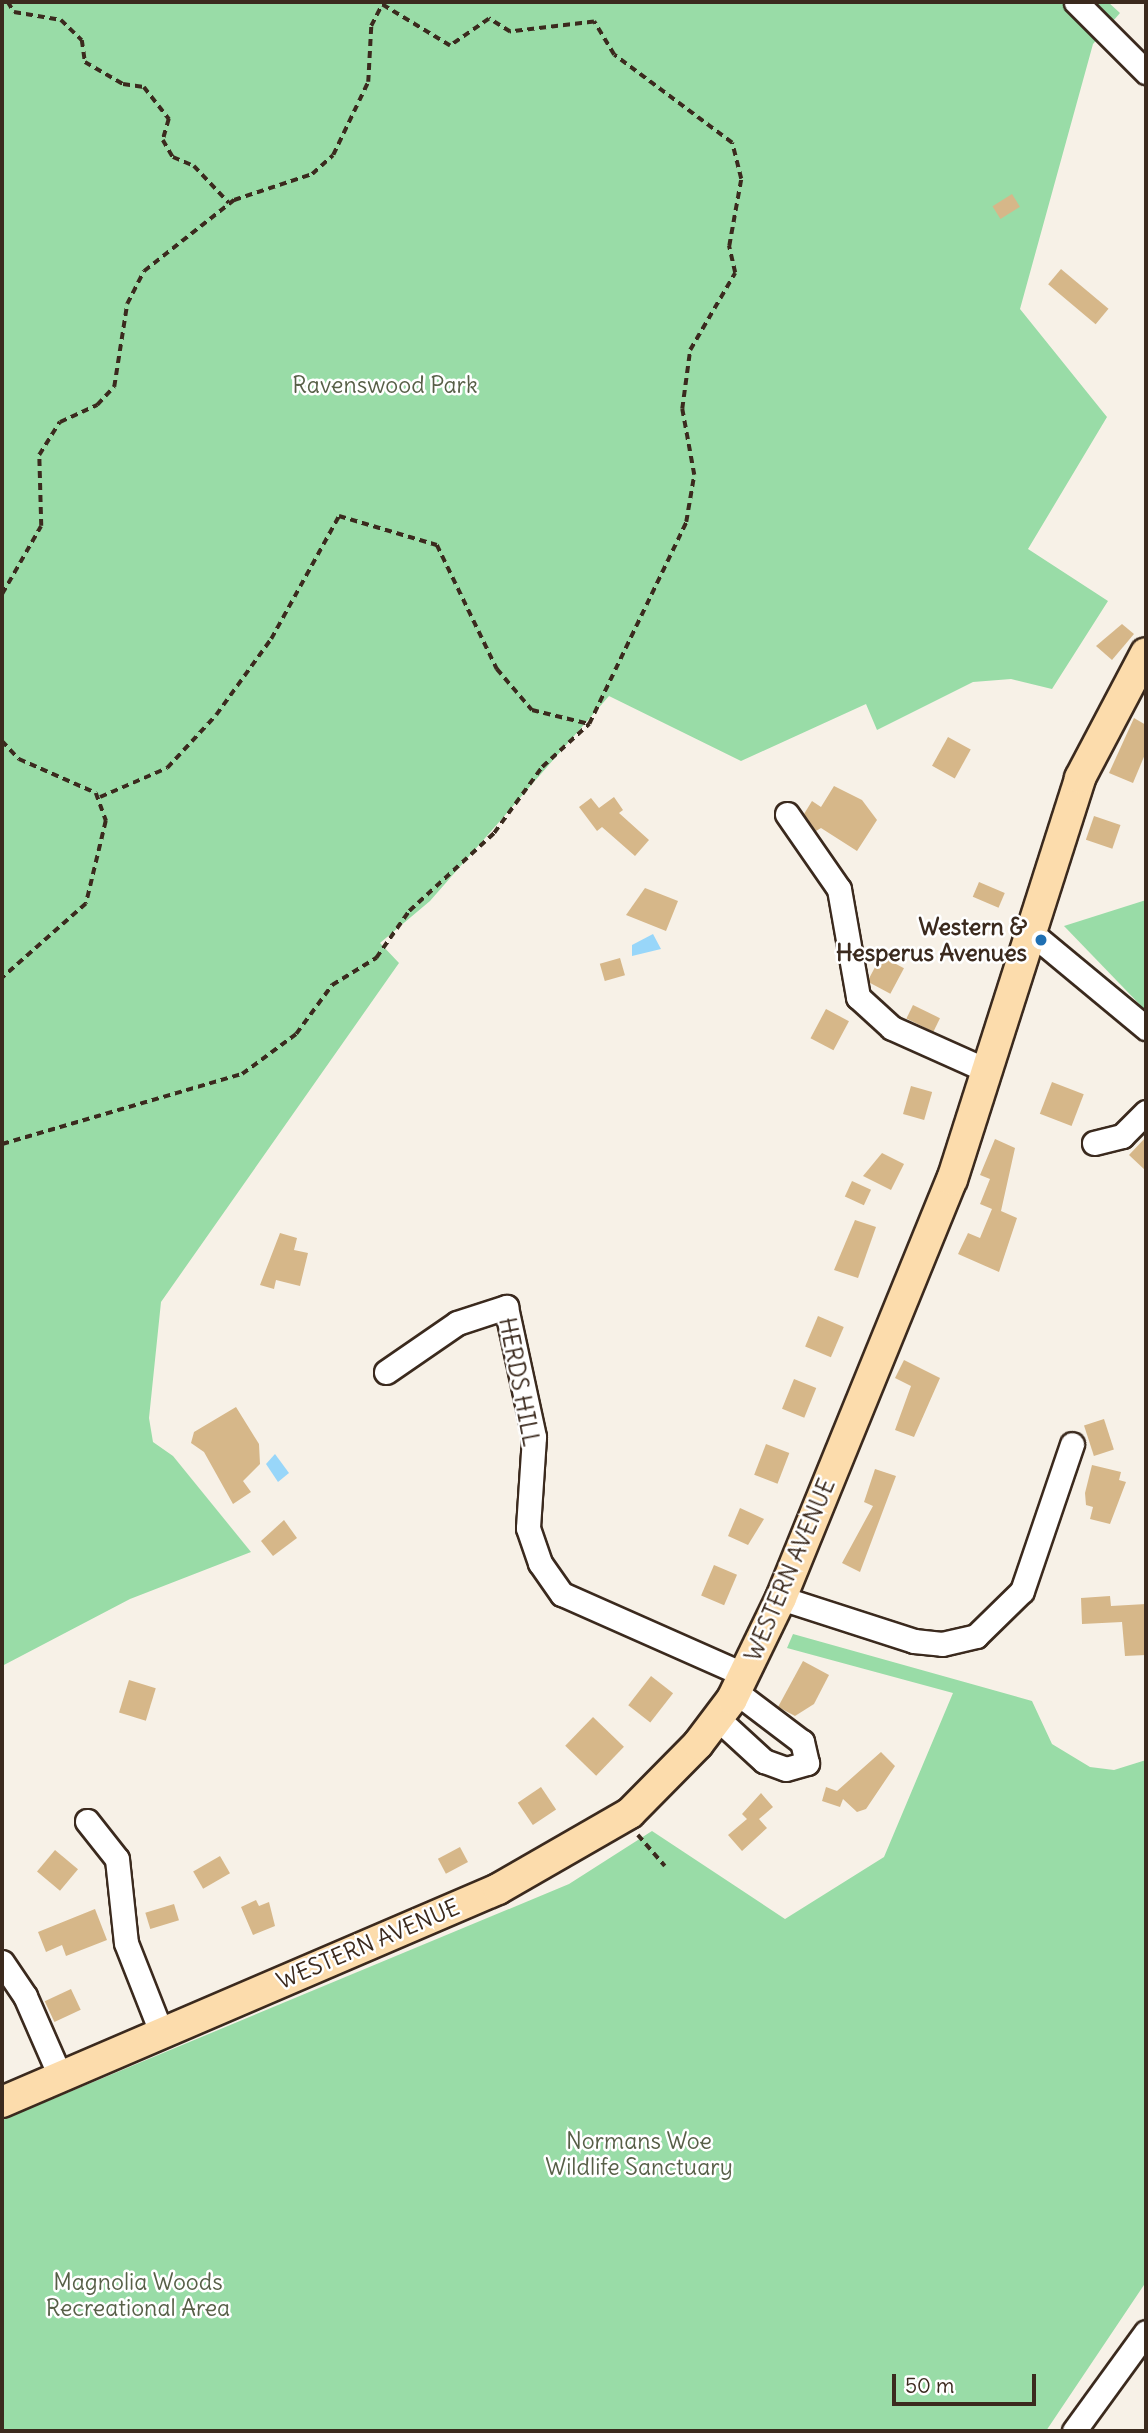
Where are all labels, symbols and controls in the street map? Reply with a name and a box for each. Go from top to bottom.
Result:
park label: Ravenswood Park [292,371,478,399]
place label: Western & Hesperus Avenues [836,913,1027,967]
marker: Western & Hesperus Avenues [1033,932,1049,948]
street label: HERDS HILL [493,1315,545,1449]
street label: WESTERN AVENUE [739,1475,841,1665]
street label: WESTERN AVENUE [273,1893,463,1995]
park label: Normans Woe Wildlife Sanctuary [545,2127,733,2181]
park label: Magnolia Woods Recreational Area [46,2268,230,2322]
scale bar [896,2360,1040,2404]
text: 50 m [905,2372,954,2399]

